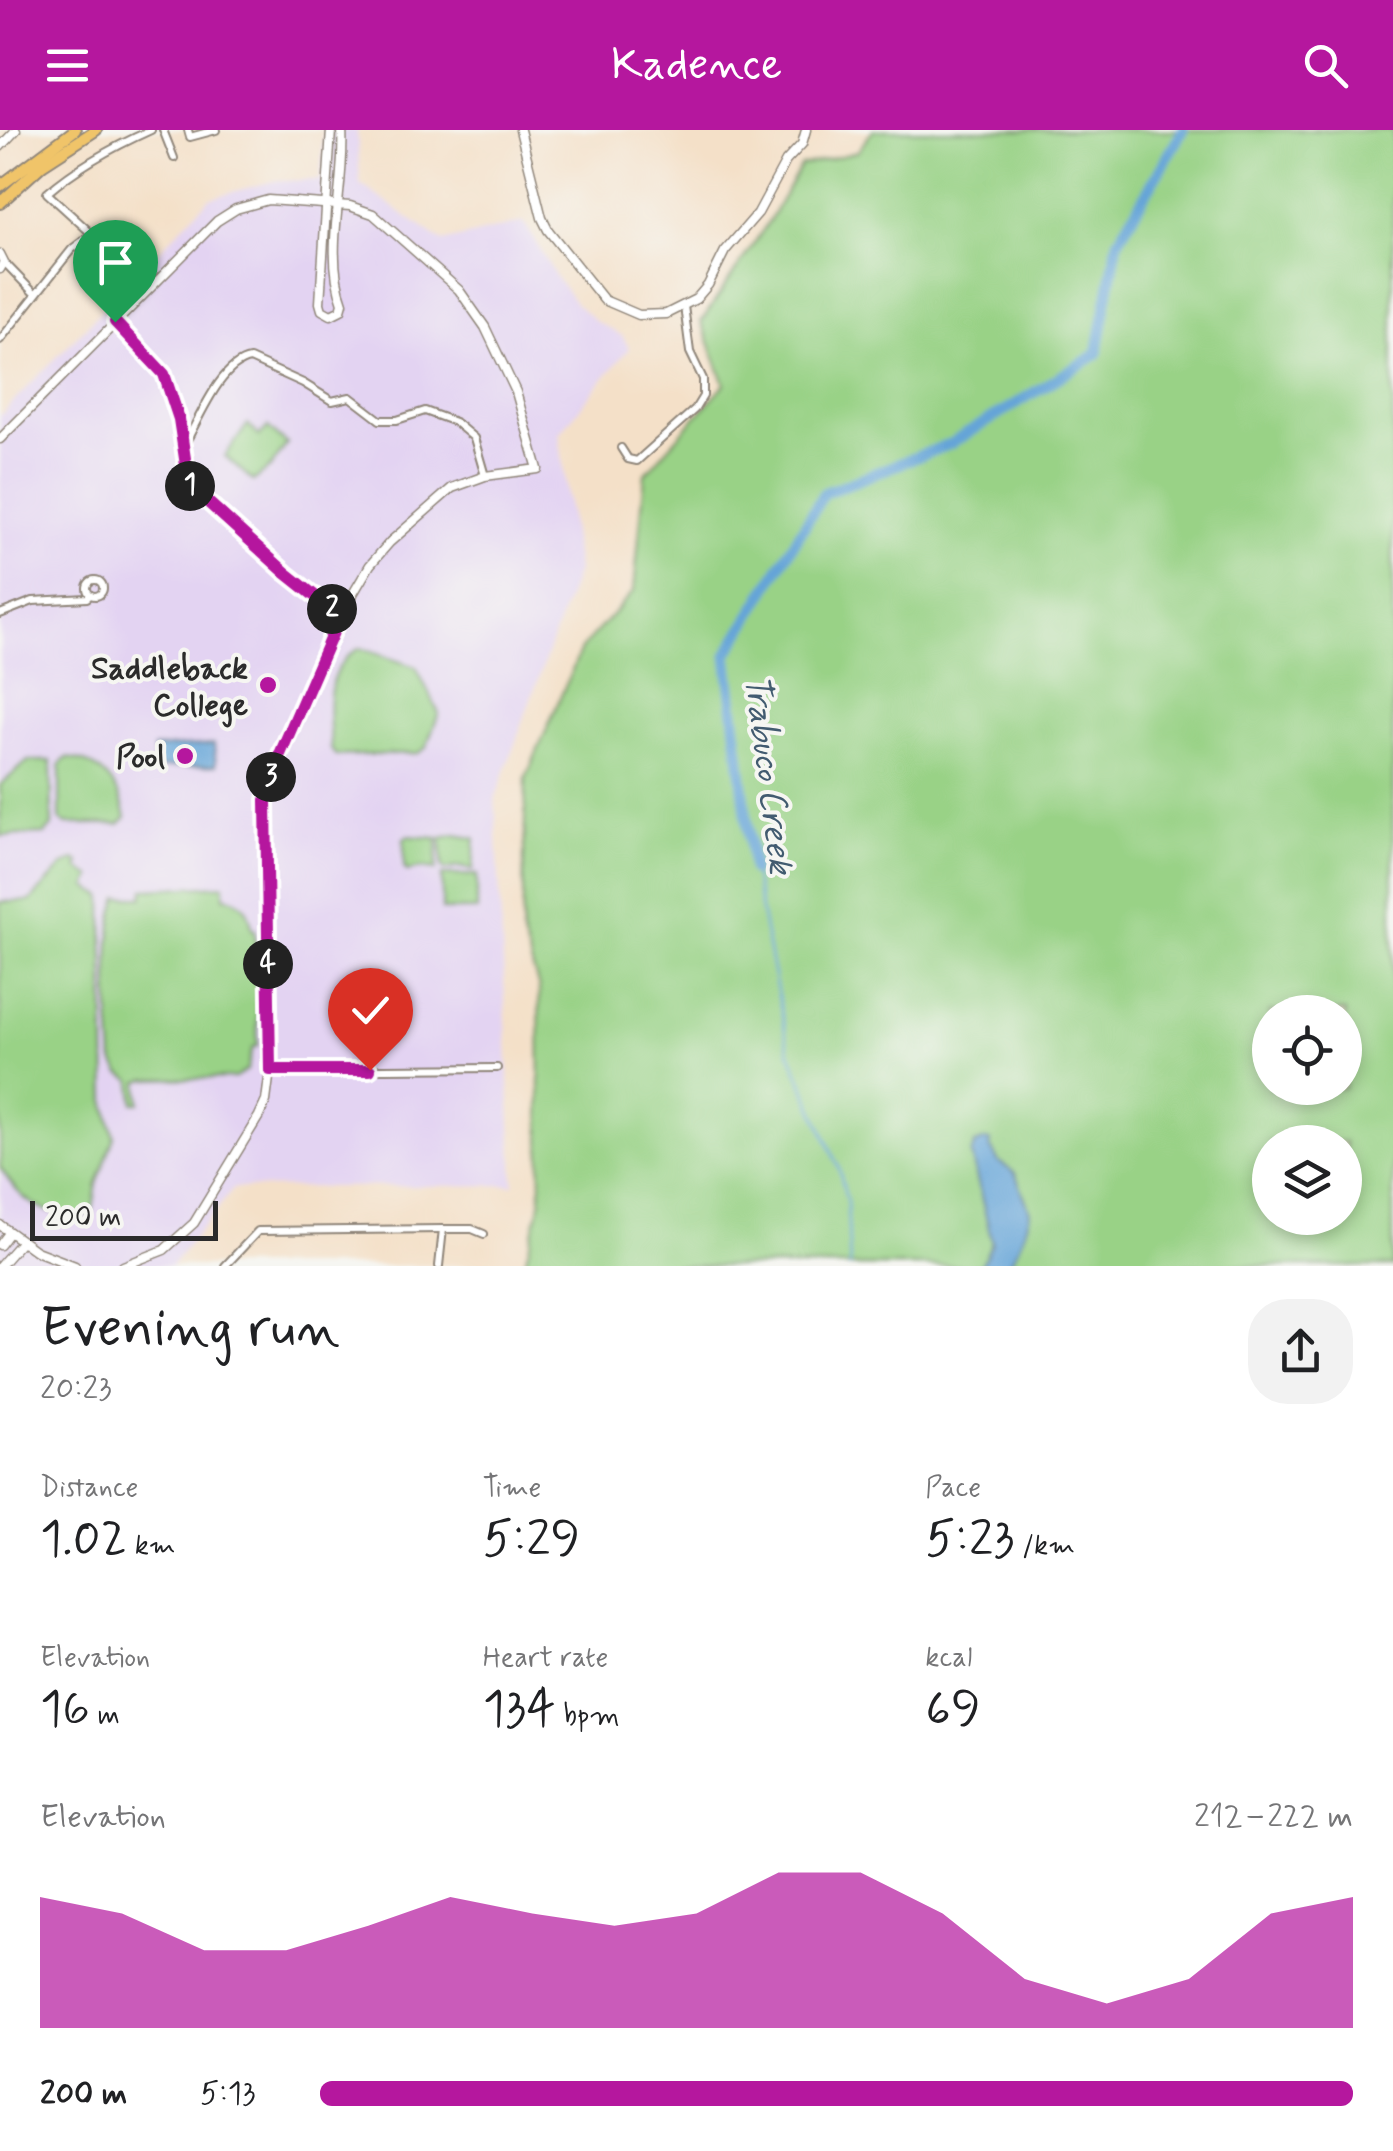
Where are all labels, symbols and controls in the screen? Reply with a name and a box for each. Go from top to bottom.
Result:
text: Kadence [611,36,782,95]
icon: menu [40,38,95,93]
icon: search [1298,38,1353,93]
pin [73,220,158,323]
icon: arrive [88,235,143,290]
pin: 1 [165,461,215,511]
text: 1 [184,467,196,504]
pin: 2 [307,584,357,634]
text: 2 [325,590,339,627]
place label: Saddleback College [91,648,248,728]
water label: Trabuco Creek [733,672,803,879]
marker: Saddleback College [257,674,279,696]
place label: Pool [116,737,165,779]
marker: Pool [174,745,196,767]
pin: 3 [246,752,296,802]
text: 3 [265,758,277,795]
pin: 4 [243,939,293,989]
text: 4 [260,945,276,982]
pin [328,968,413,1071]
icon: check [343,983,398,1038]
map controls [1252,995,1362,1235]
button: locate [1252,995,1362,1105]
button: layers [1252,1125,1362,1235]
scale bar [30,1196,218,1240]
text: 200 m [45,1200,121,1237]
text: Evening run [40,1294,340,1366]
button: share [1248,1299,1353,1404]
text: 20:23 [40,1368,112,1410]
text: Distance [40,1470,138,1507]
text: Time [483,1470,541,1507]
text: Pace [925,1470,981,1507]
text: 1.02 [40,1507,127,1573]
text: 5:29 [483,1507,580,1573]
text: 5:23 [925,1507,1014,1573]
text: km [127,1528,176,1565]
text: /km [1014,1528,1075,1565]
text: Elevation [40,1640,150,1677]
text: Heart rate [483,1640,608,1677]
text: kcal [925,1640,972,1677]
text: 16 [40,1677,90,1743]
text: 134 [483,1677,556,1743]
text: 69 [925,1677,981,1743]
text: m [90,1698,120,1735]
text: bpm [556,1698,620,1735]
text: Elevation [40,1796,166,1838]
text: 212–222 m [1194,1796,1353,1838]
text: 200 m [40,2073,127,2115]
text: 5:13 [200,2073,256,2115]

